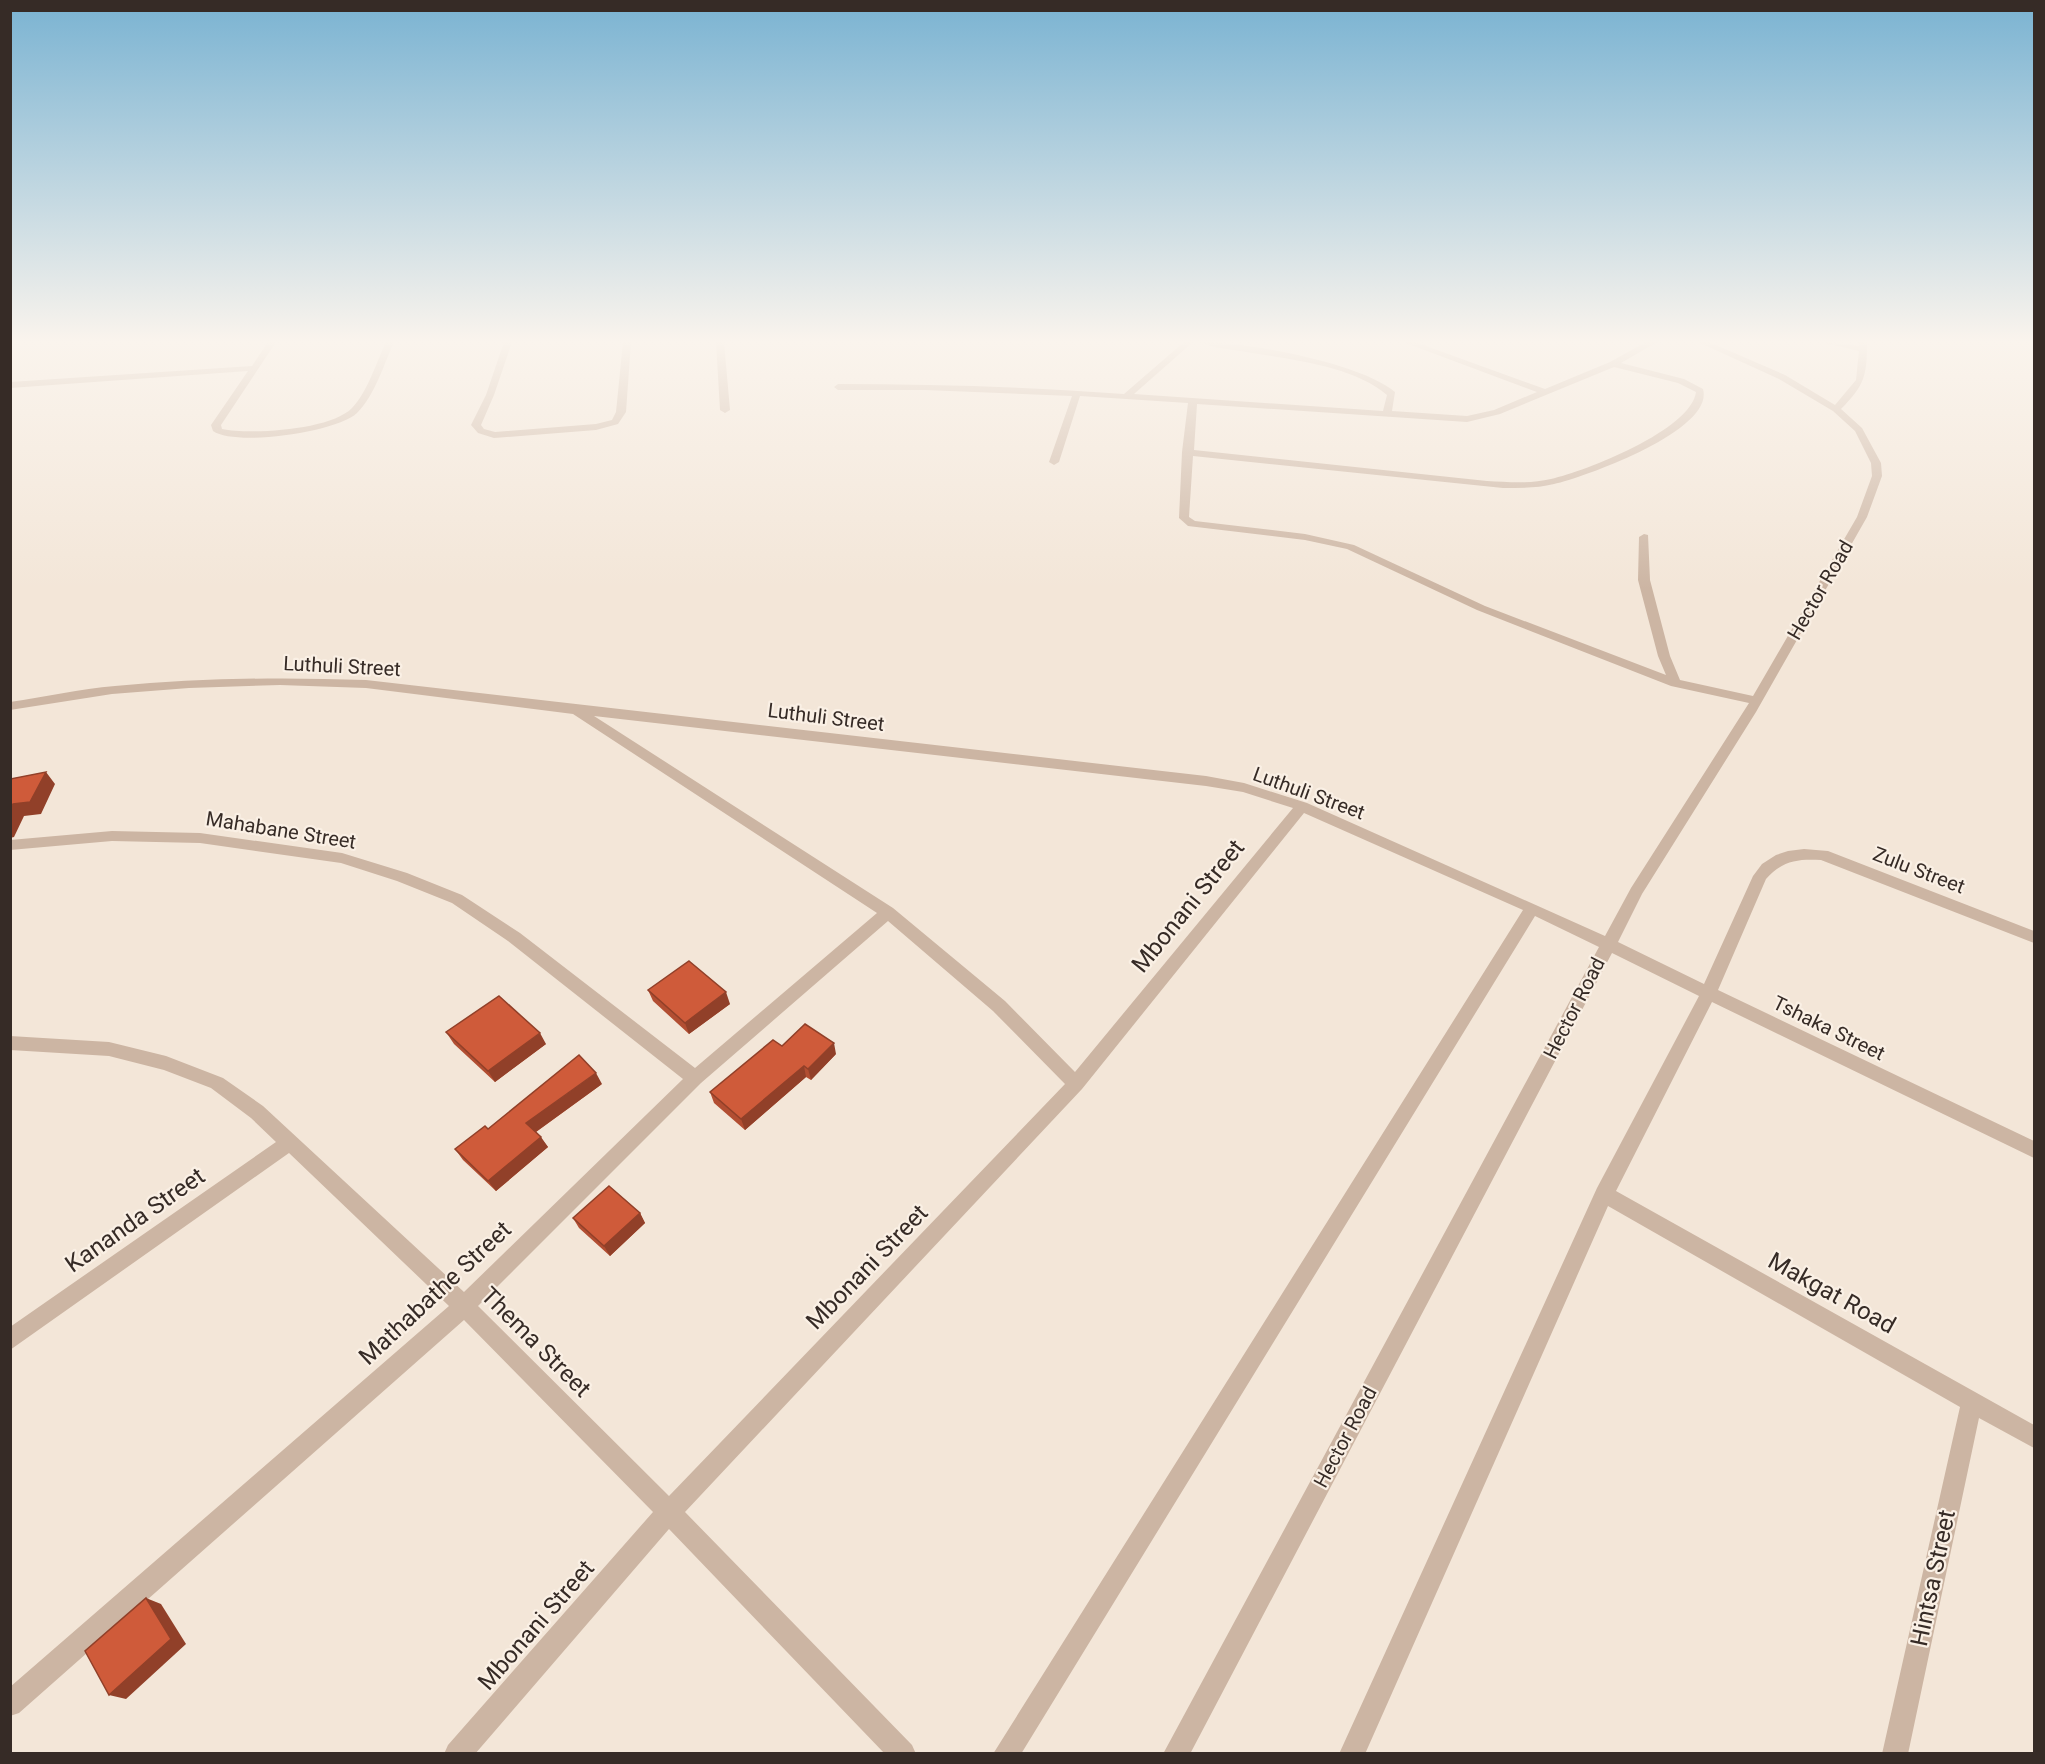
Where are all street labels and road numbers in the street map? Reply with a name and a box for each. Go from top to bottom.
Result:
street label: Hector Road [1782,536,1858,644]
street label: Luthuli Street [283,651,401,681]
street label: Luthuli Street [766,698,886,736]
street label: Luthuli Street [1250,762,1368,824]
street label: Mahabane Street [204,806,358,854]
street label: Mbonani Street [1126,834,1250,978]
street label: Zulu Street [1870,842,1968,898]
street label: Hector Road [1538,953,1610,1063]
street label: Tshaka Street [1769,991,1889,1065]
street label: Kananda Street [60,1162,210,1278]
street label: Mbonani Street [800,1199,934,1335]
street label: Mathabathe Street [353,1215,517,1371]
street label: Makgat Road [1763,1246,1901,1340]
street label: Thema Street [475,1281,597,1403]
street label: Hector Road [1308,1382,1382,1492]
street label: Hintsa Street [1905,1507,1961,1649]
street label: Mbonani Street [472,1554,600,1696]

